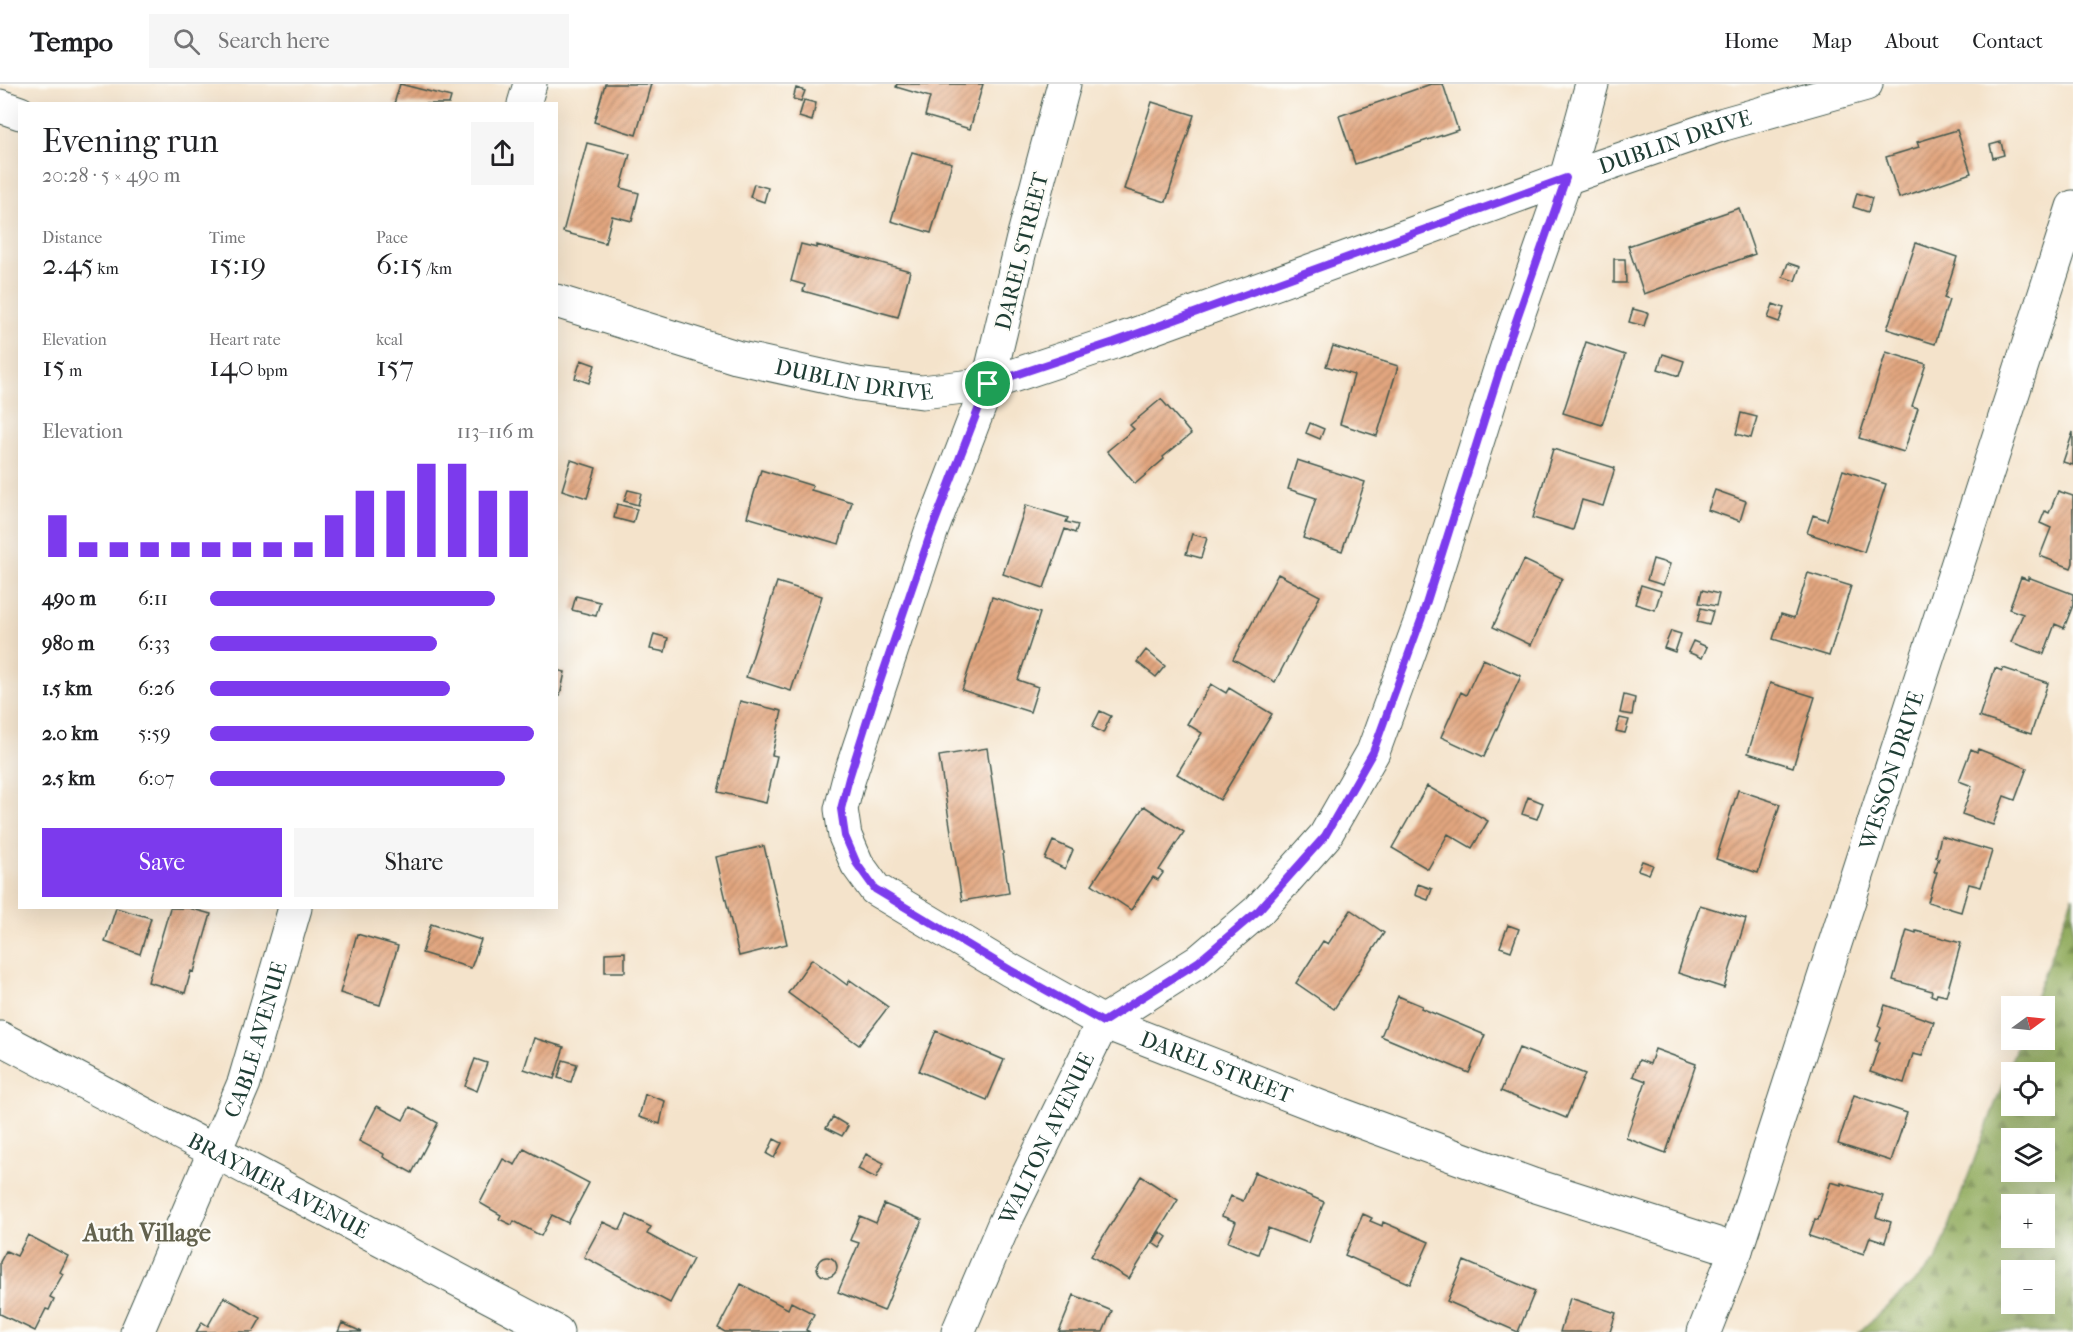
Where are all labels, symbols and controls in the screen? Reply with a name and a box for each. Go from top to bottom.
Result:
search box [149,14,569,68]
text: Tempo [30,25,113,58]
icon: search [170,25,203,58]
text: Search here [218,28,330,54]
text: Home [1724,29,1779,53]
text: Map [1812,29,1852,53]
text: About [1885,29,1939,53]
text: Contact [1972,29,2043,53]
street label: DUBLIN DRIVE [1595,105,1755,180]
text: Evening run [42,122,219,161]
button: share [471,122,534,185]
text: 20:28 · 5 × 490 m [42,164,180,187]
street label: DAREL STREET [990,169,1054,333]
text: Distance [42,228,102,247]
text: Time [209,228,245,247]
text: Pace [376,228,408,247]
text: 2.45 [42,247,94,282]
text: 15:19 [209,247,266,282]
text: 6:15 [376,247,423,282]
text: km [94,259,119,278]
text: /km [423,259,452,278]
text: Elevation [42,330,107,349]
text: Heart rate [209,330,281,349]
text: kcal [376,330,403,349]
text: 15 [42,349,66,384]
text: 140 [209,349,254,384]
text: 157 [376,349,414,384]
street label: DUBLIN DRIVE [772,354,935,406]
pin [962,358,1013,409]
text: m [66,361,82,380]
text: bpm [254,361,288,380]
icon: arrive [971,367,1004,400]
text: Elevation [42,420,123,443]
text: 113–116 m [457,420,534,443]
text: 490 m [42,587,96,610]
text: 6:11 [138,587,168,610]
text: 980 m [42,632,95,655]
text: 6:33 [138,632,170,655]
text: 1.5 km [42,677,92,700]
text: 6:26 [138,677,175,700]
street label: WESSON DRIVE [1854,688,1930,854]
text: 2.0 km [42,722,98,745]
text: 5:59 [138,722,171,745]
text: 2.5 km [42,767,95,790]
text: 6:07 [138,767,174,790]
button: Save [42,828,282,897]
button: Share [294,828,534,897]
street label: CABLE AVENUE [219,958,293,1122]
north arrow [2001,996,2055,1050]
map controls [2001,996,2055,1314]
street label: DAREL STREET [1136,1026,1297,1109]
street label: WALTON AVENUE [993,1048,1100,1230]
button: locate [2001,1062,2055,1116]
street label: BRAYMER AVENUE [183,1127,373,1244]
button: layers [2001,1128,2055,1182]
button: + [2001,1194,2055,1248]
district label: Auth Village [81,1219,211,1247]
button: − [2001,1260,2055,1314]

